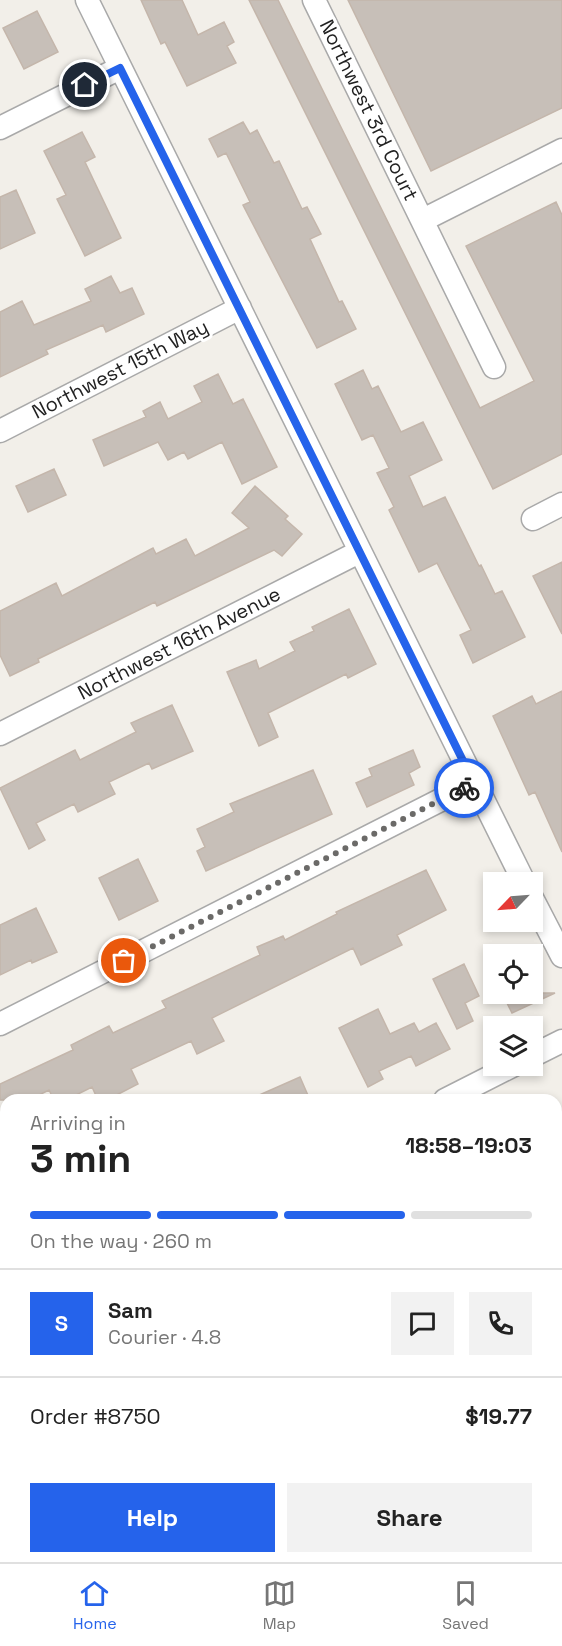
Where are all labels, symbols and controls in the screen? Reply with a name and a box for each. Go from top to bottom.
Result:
street label: Northwest 3rd Court [314,15,424,205]
pin [59,59,110,110]
icon: home [68,68,101,101]
street label: Northwest 15th Way [27,313,213,425]
street label: Northwest 16th Avenue [73,580,285,706]
courier [434,758,494,818]
icon: bike [448,772,481,805]
north arrow [483,872,543,932]
map controls [483,872,543,1076]
pin [98,935,149,986]
icon: bag [107,944,140,977]
button: locate [483,944,543,1004]
button: layers [483,1016,543,1076]
text: Arriving in [30,1110,126,1136]
text: 18:58–19:03 [405,1131,532,1159]
text: 3 min [30,1134,131,1183]
text: On the way · 260 m [30,1228,212,1254]
button: chat [391,1292,454,1355]
button: phone [469,1292,532,1355]
text: Sam [108,1296,153,1324]
text: S [55,1309,68,1337]
text: Courier · 4.8 [108,1324,221,1350]
text: Order #8750 [30,1402,161,1430]
text: $19.77 [465,1402,532,1430]
button: Help [30,1483,275,1552]
button: Share [287,1483,532,1552]
tab: Home [73,1577,117,1634]
tab: Map [263,1577,296,1634]
tab: Saved [442,1577,489,1634]

